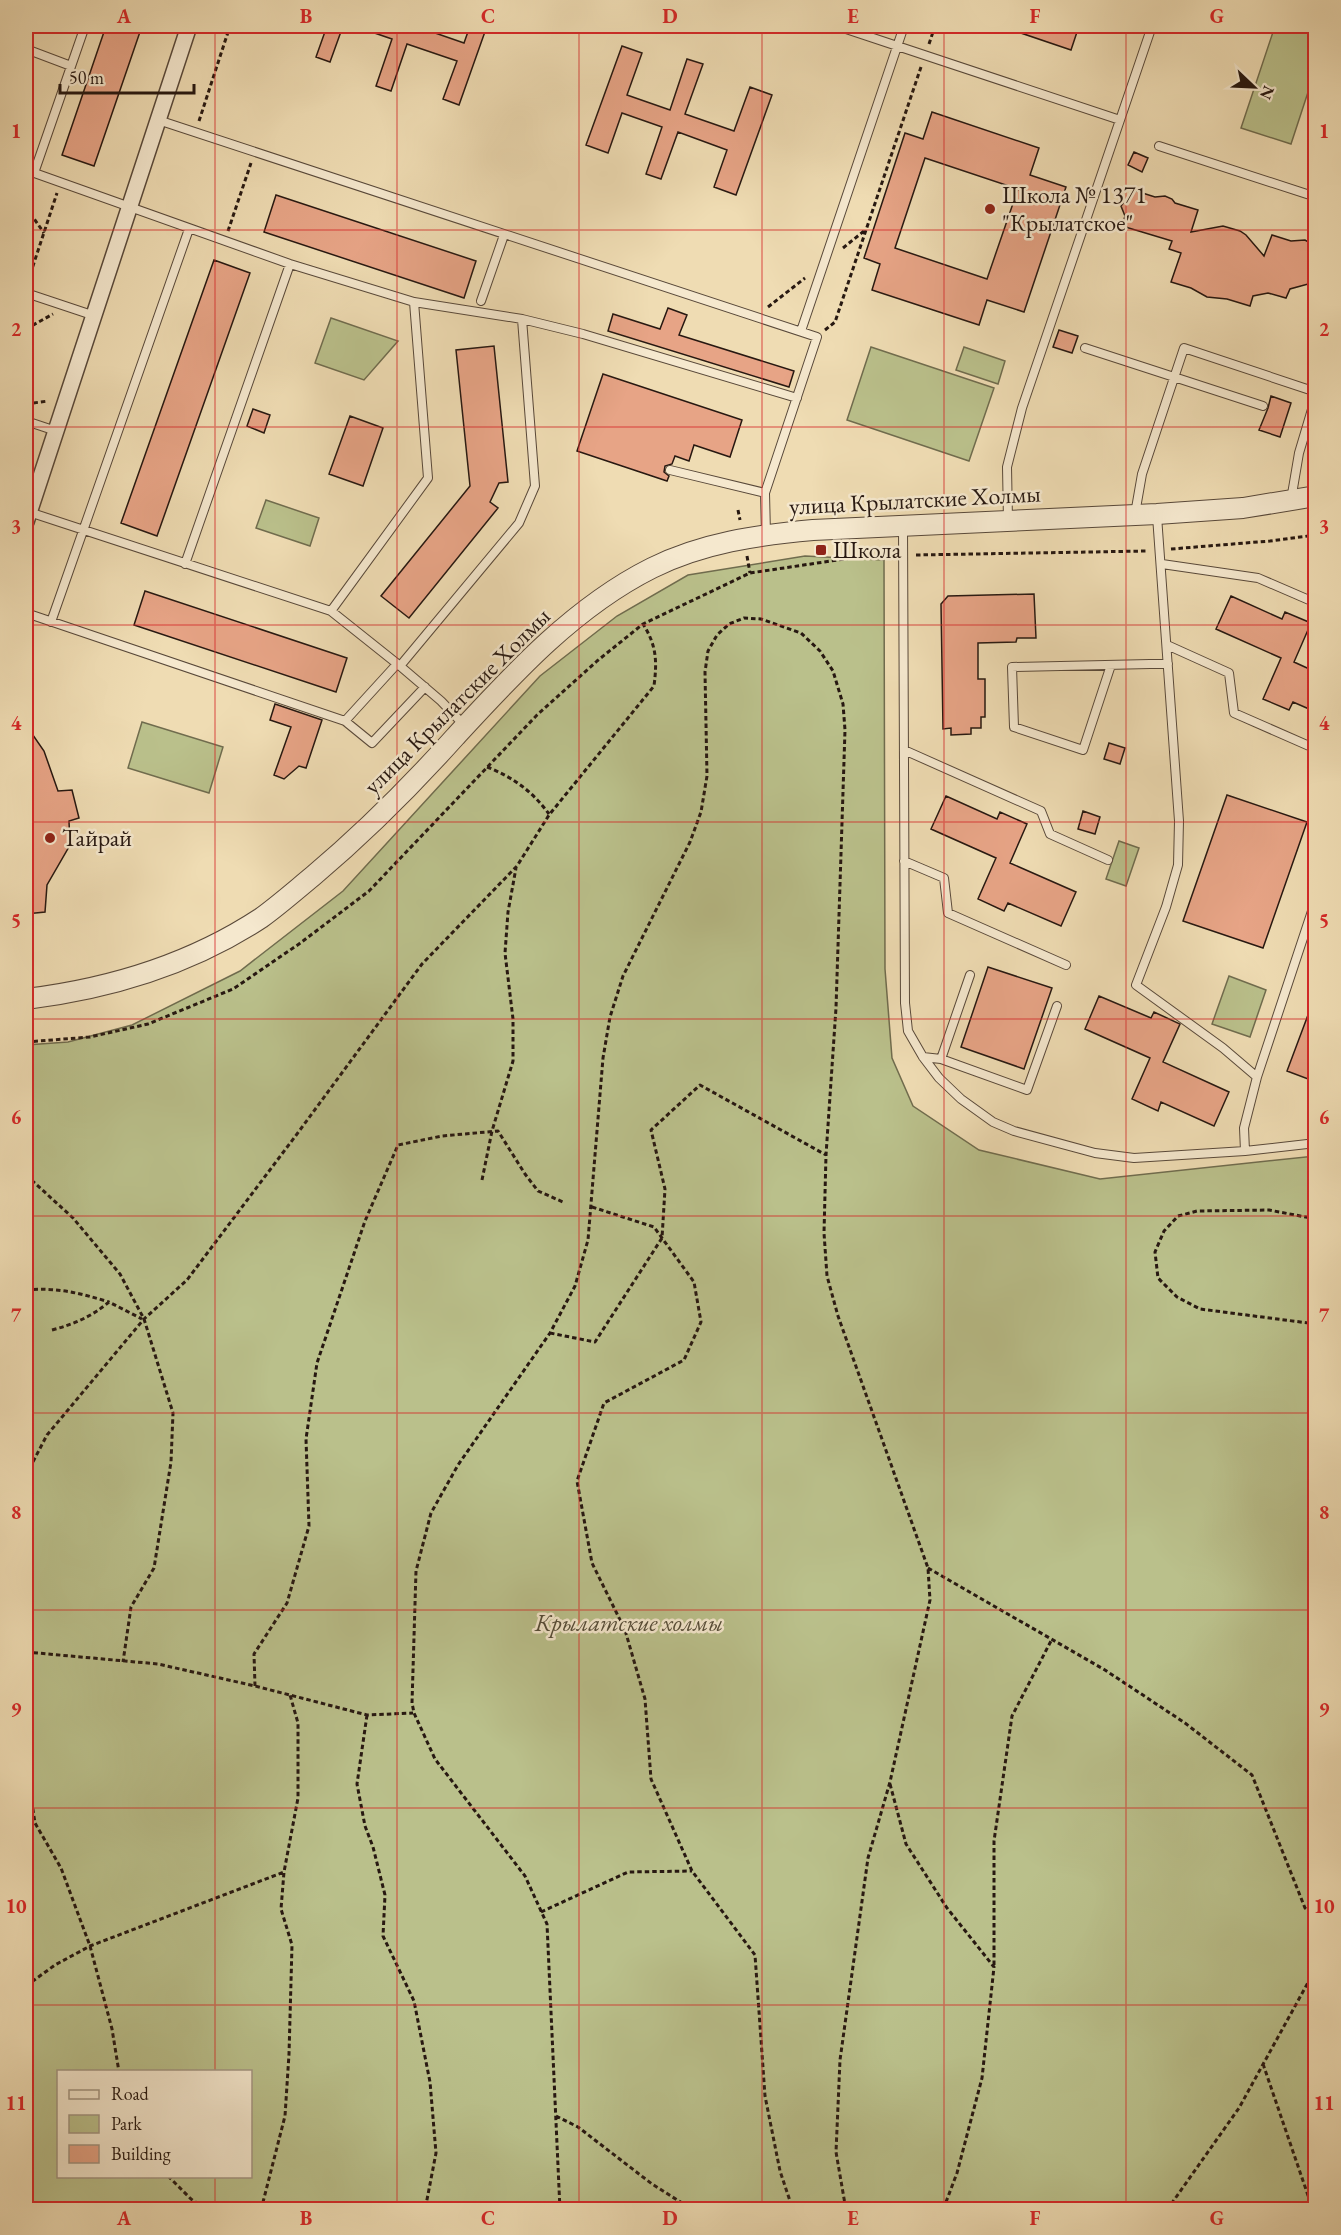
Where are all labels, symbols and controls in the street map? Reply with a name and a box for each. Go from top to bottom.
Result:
text: A [116,3,132,29]
text: B [300,3,312,29]
text: C [481,3,495,29]
text: D [662,3,678,29]
text: E [847,3,859,29]
text: F [1030,3,1041,29]
text: G [1210,3,1224,29]
scale bar [60,57,194,95]
north arrow [1224,57,1284,117]
text: 50 m [69,66,104,89]
text: N [1255,83,1280,103]
text: 1 [11,118,21,144]
text: 1 [1319,118,1329,144]
place label: Школа № 1371 "Крылатское" [1002,179,1147,238]
marker: Школа № 1371 "Крылатское" [983,202,997,216]
text: 2 [11,316,22,342]
text: 2 [1319,316,1330,342]
street label: улица Крылатские Холмы [788,477,1042,522]
text: 3 [11,513,21,539]
text: 3 [1319,513,1329,539]
place label: Школа [833,534,902,565]
marker: Школа [814,543,828,557]
street label: улица Крылатские Холмы [357,600,557,801]
text: 4 [11,710,22,736]
text: 4 [1319,710,1330,736]
place label: Тайрай [62,822,132,853]
marker: Тайрай [43,831,57,845]
text: 5 [11,907,21,933]
text: 5 [1319,907,1329,933]
text: 6 [11,1104,22,1130]
text: 6 [1319,1104,1330,1130]
text: 7 [11,1302,22,1328]
text: 7 [1319,1302,1330,1328]
text: 8 [11,1499,21,1525]
text: 8 [1319,1499,1329,1525]
park label: Крылатские холмы [534,1607,723,1638]
text: 9 [11,1696,22,1722]
text: 9 [1319,1696,1330,1722]
text: 10 [5,1893,27,1919]
text: 10 [1313,1893,1335,1919]
legend [57,2070,252,2178]
text: Road [111,2082,150,2105]
text: 11 [5,2090,27,2116]
text: 11 [1313,2090,1335,2116]
text: Park [111,2112,142,2135]
text: Building [111,2142,171,2165]
text: A [116,2205,132,2231]
text: B [300,2205,312,2231]
text: C [481,2205,495,2231]
text: D [662,2205,678,2231]
text: E [847,2205,859,2231]
text: F [1030,2205,1041,2231]
text: G [1210,2205,1224,2231]

